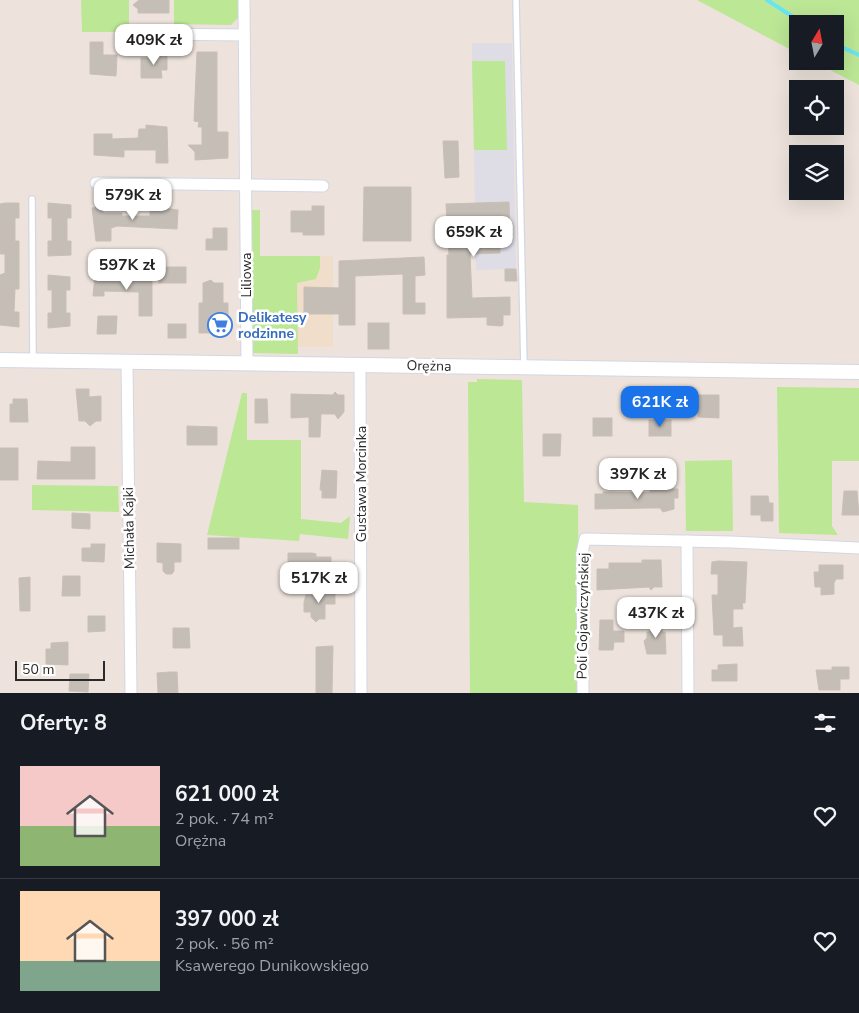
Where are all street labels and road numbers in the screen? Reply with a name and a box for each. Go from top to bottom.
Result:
street label: Liliowa [237,253,256,297]
street label: Orężna [406,356,452,376]
street label: Gustawa Morcinka [352,426,371,542]
street label: Michała Kajki [119,487,139,569]
street label: Poli Gojawiczyńskiej [572,552,594,680]

